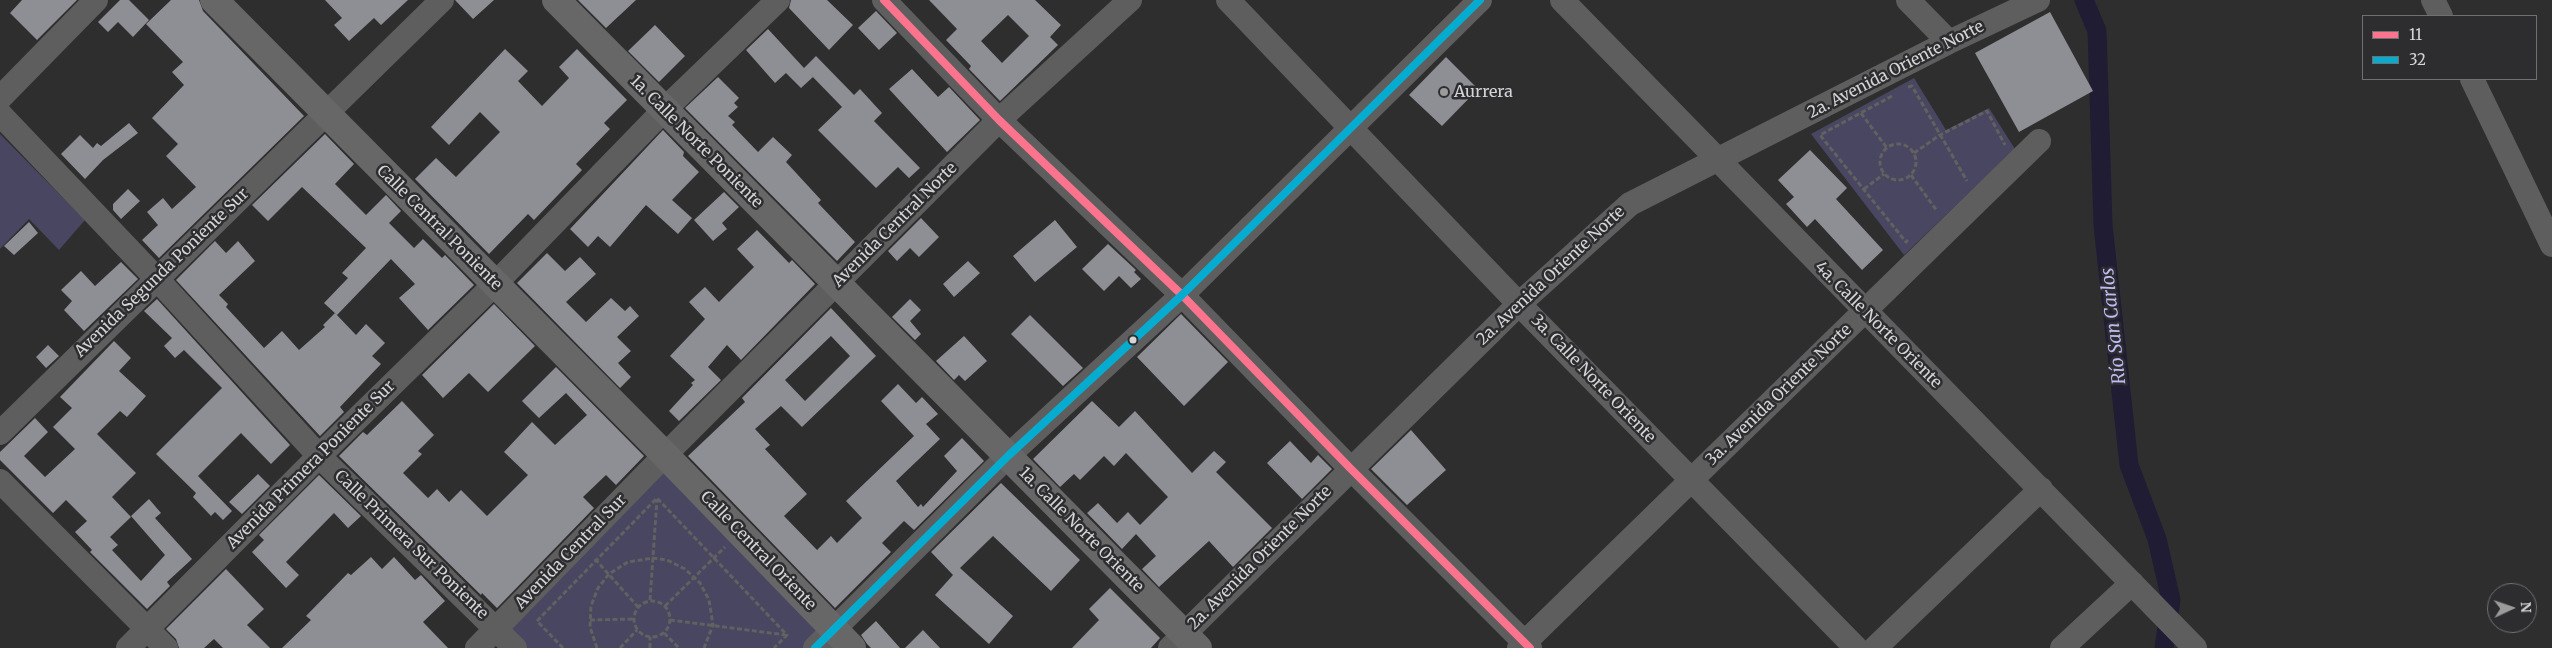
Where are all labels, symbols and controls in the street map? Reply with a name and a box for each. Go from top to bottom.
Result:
legend [2362,15,2537,80]
street label: 2a. Avenida Oriente Norte [1805,17,1987,123]
text: 11 [2409,25,2422,44]
text: 32 [2409,50,2426,69]
street label: 1a. Calle Norte Poniente [626,72,766,212]
place label: Aurrera [1454,82,1513,102]
marker: Aurrera [1438,86,1450,98]
street label: Avenida Central Norte [829,159,961,291]
street label: Calle Central Poniente [372,161,506,295]
street label: Avenida Segunda Poniente Sur [71,185,253,361]
street label: 2a. Avenida Oriente Norte [1473,202,1629,350]
street label: 4a. Calle Norte Oriente [1811,258,1945,392]
water label: Río San Carlos [2097,267,2131,385]
street label: 3a. Calle Norte Oriente [1527,311,1659,447]
street label: 3a. Avenida Oriente Norte [1702,320,1856,470]
unlabelled marker [1128,335,1138,345]
street label: Avenida Primera Poniente Sur [223,377,399,553]
street label: 1a. Calle Norte Oriente [1015,464,1147,596]
street label: Calle Primera Sur Poniente [330,467,492,623]
street label: 2a. Avenida Oriente Norte [1184,482,1336,634]
street label: Calle Central Oriente [696,488,820,614]
street label: Avenida Central Sur [511,491,631,613]
north arrow [2487,583,2537,633]
text: N [2517,601,2535,613]

